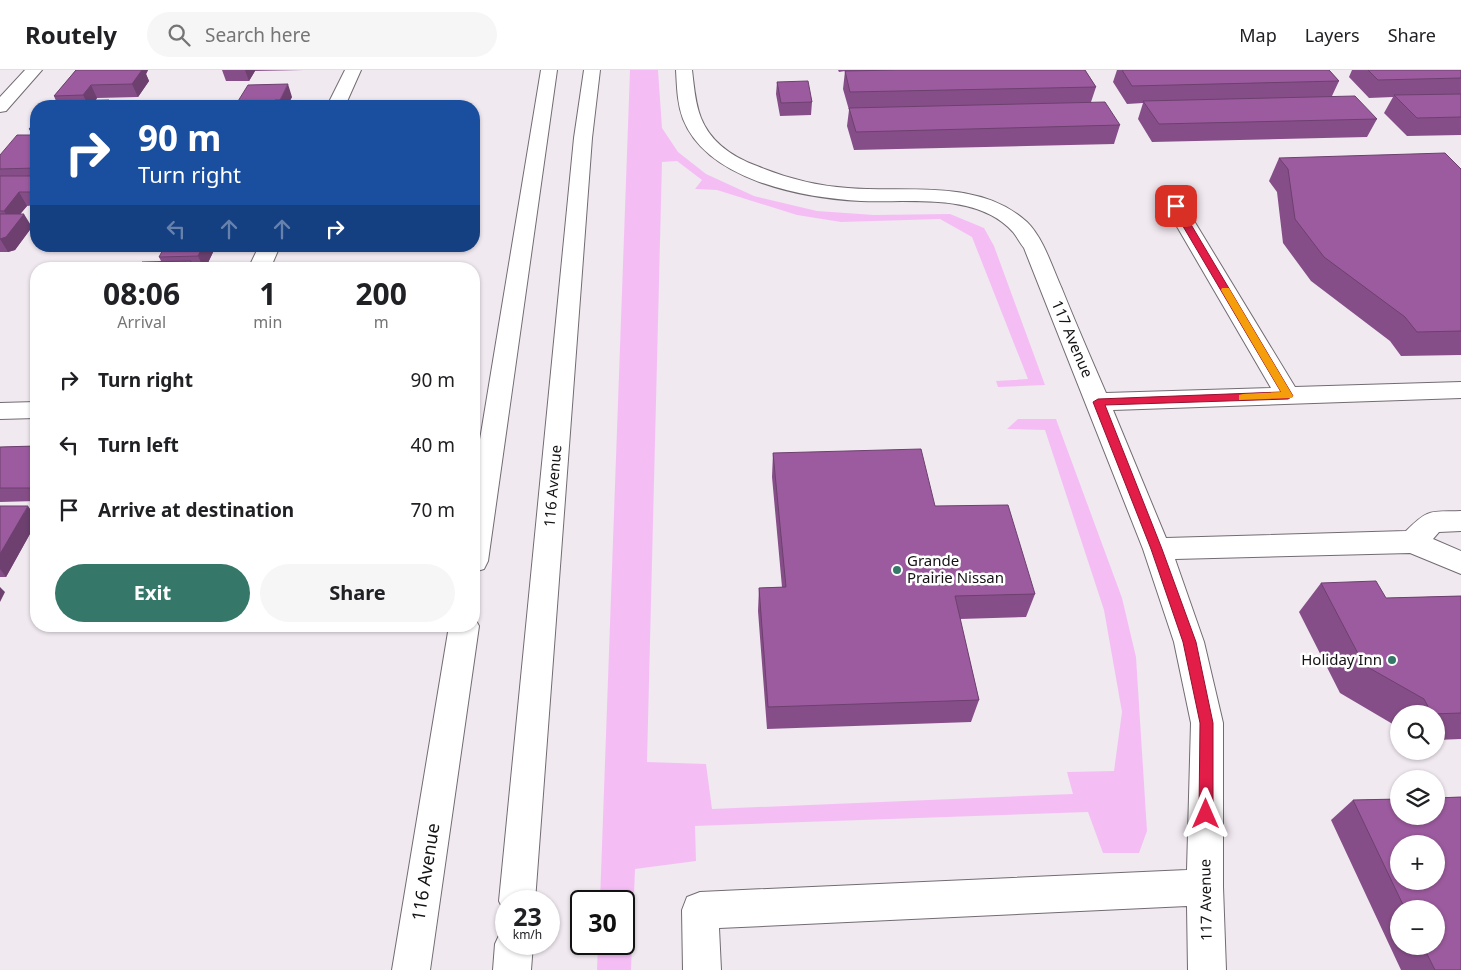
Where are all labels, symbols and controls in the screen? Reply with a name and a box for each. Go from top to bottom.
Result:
search box [147,12,497,57]
text: Routely [25,18,117,51]
icon: search [165,21,193,49]
text: Search here [205,22,311,48]
text: Map [1239,23,1277,47]
text: Layers [1305,23,1360,47]
text: Share [1388,23,1436,47]
text: 90 m [138,114,221,161]
icon: right [55,120,120,185]
text: Turn right [138,159,241,189]
pin [1155,185,1197,227]
icon: arrive [1162,192,1190,220]
icon: left [162,215,190,243]
icon: ahead [215,215,243,243]
icon: ahead [268,215,296,243]
icon: right [321,215,349,243]
text: 08:06 [103,273,180,314]
text: 1 [259,273,276,314]
text: 200 [355,273,407,314]
street label: 117 Avenue [1048,297,1098,380]
text: Arrival [117,311,166,333]
text: min [253,311,282,333]
text: m [374,311,389,333]
icon: right [55,366,83,394]
text: Turn right [98,367,193,393]
text: 90 m [411,367,455,393]
icon: left [55,431,83,459]
text: Turn left [98,432,179,458]
text: 40 m [411,432,455,458]
street label: 116 Avenue [538,444,566,528]
icon: arrive [55,496,83,524]
text: Arrive at destination [98,497,294,523]
text: 70 m [411,497,455,523]
place label: Grande Prairie Nissan [907,550,1004,587]
button: Exit [55,564,250,622]
button: Share [260,564,455,622]
marker: Grande Prairie Nissan [891,564,903,576]
place label: Holiday Inn [1301,649,1382,669]
marker: Holiday Inn [1386,654,1398,666]
map controls [1390,705,1445,955]
button: search [1390,705,1445,760]
button: layers [1390,770,1445,825]
position arrow [1179,787,1231,839]
street label: 116 Avenue [405,821,445,922]
button: + [1390,835,1445,890]
street label: 117 Avenue [1194,859,1216,941]
speed limit sign: 30 [570,890,635,955]
text: 23 [513,899,542,933]
button: − [1390,900,1445,955]
text: km/h [513,926,542,943]

